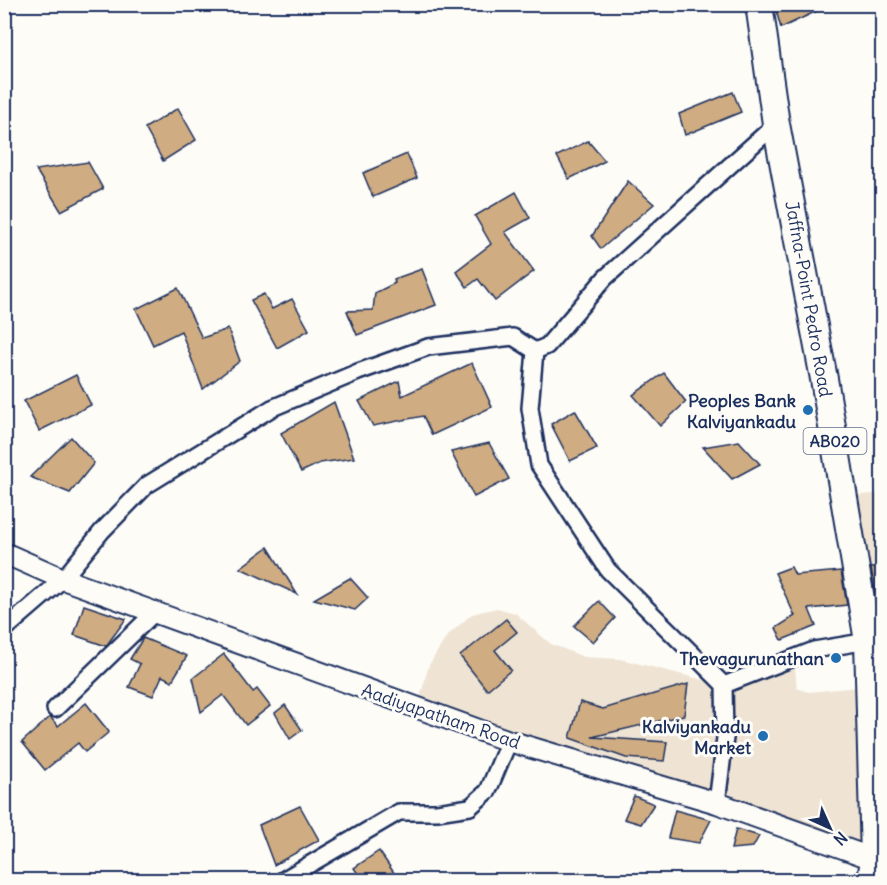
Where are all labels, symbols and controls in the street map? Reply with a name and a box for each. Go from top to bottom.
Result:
street label: Jaffna-Point Pedro Road [780,199,838,399]
place label: Peoples Bank Kalviyankadu [687,389,796,433]
marker: Peoples Bank Kalviyankadu [801,403,815,417]
road number: AB020 [804,428,866,454]
place label: Thevagurunathan [679,647,825,670]
marker: Thevagurunathan [829,651,843,665]
street label: Aadiyapatham Road [359,678,524,754]
place label: Kalviyankadu Market [642,715,752,759]
marker: Kalviyankadu Market [756,729,770,743]
north arrow [800,798,860,858]
text: N [830,828,852,850]

